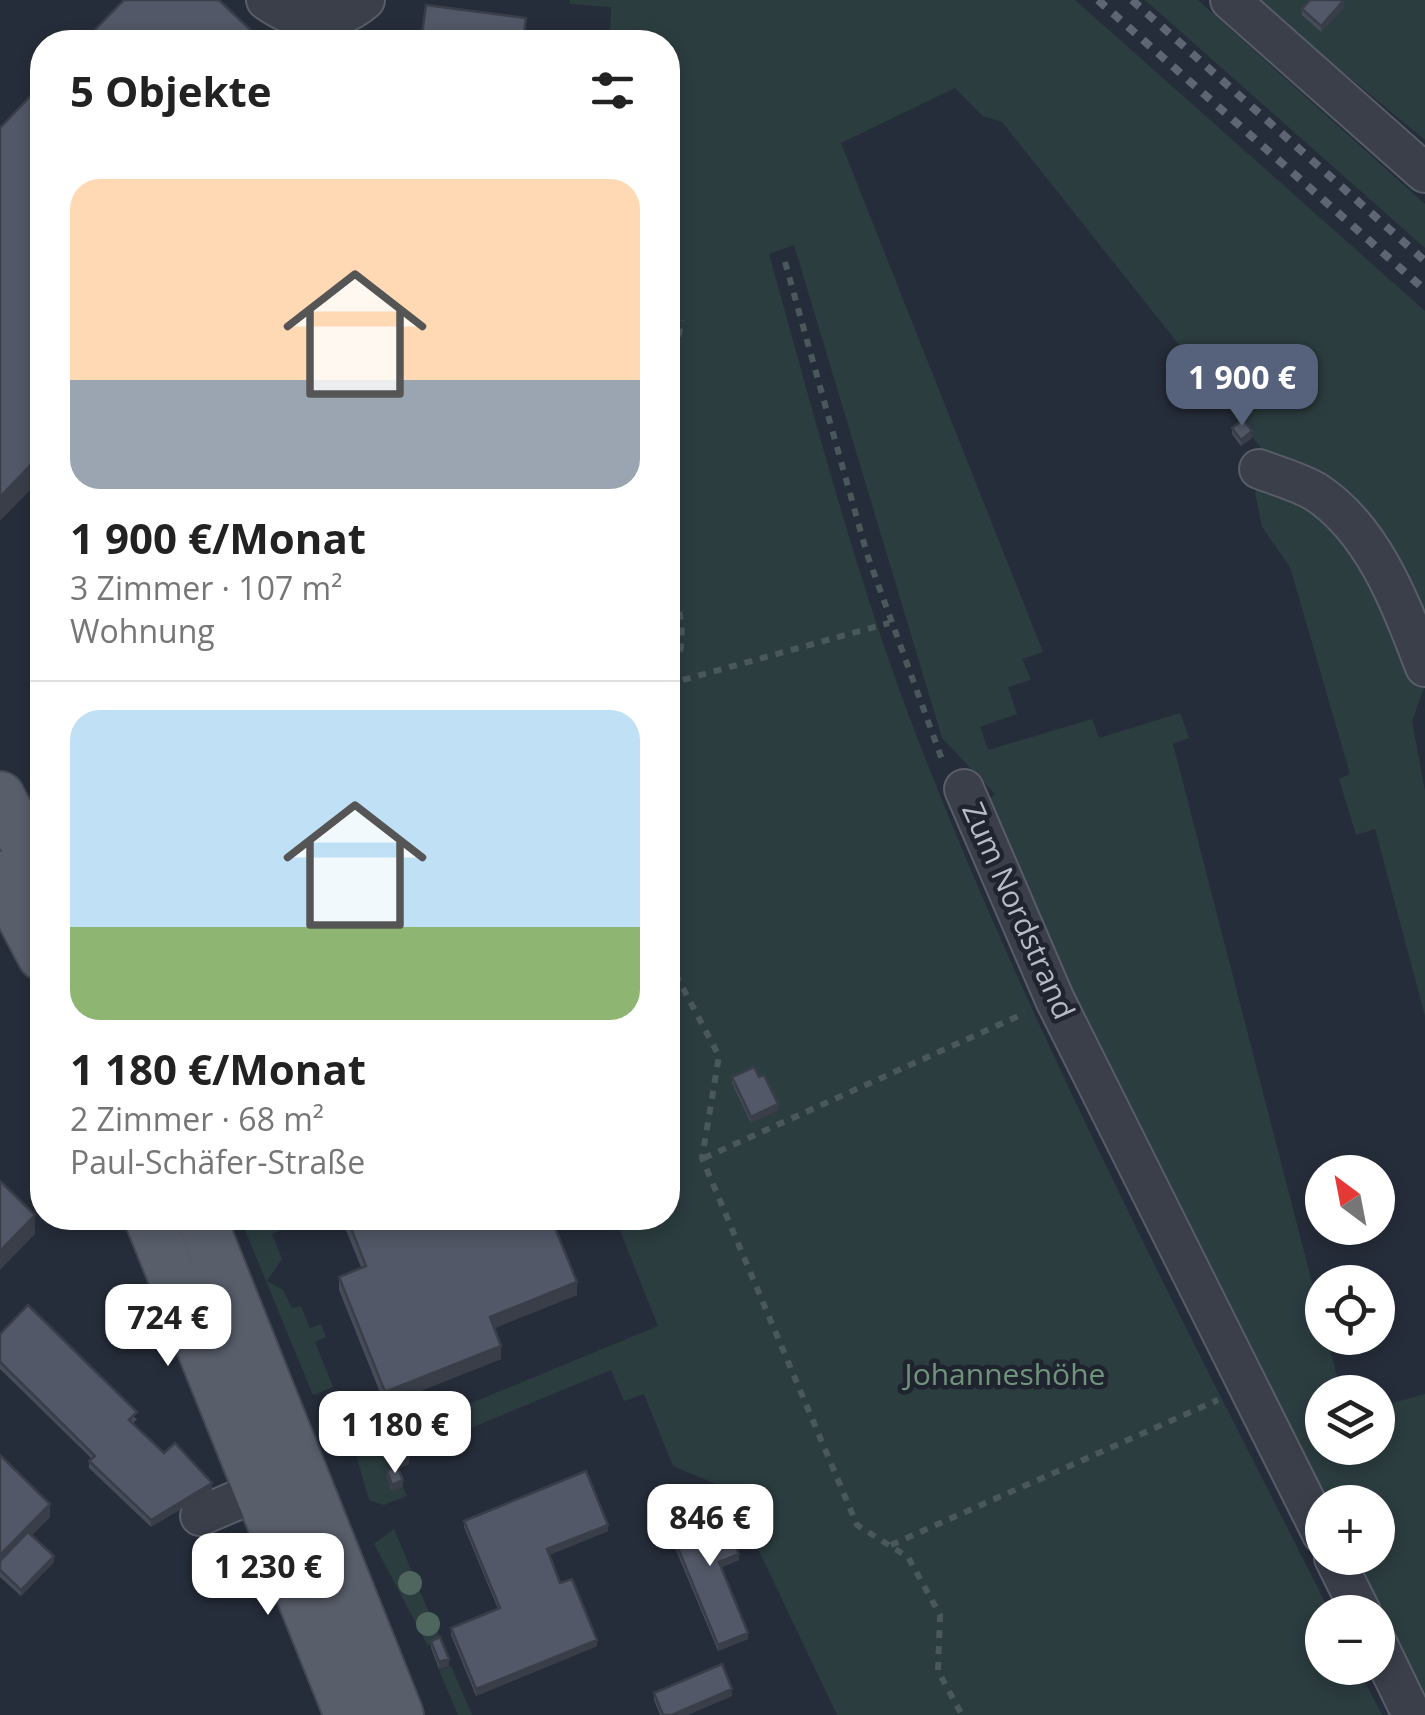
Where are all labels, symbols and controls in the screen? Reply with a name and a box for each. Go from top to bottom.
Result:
text: 5 Objekte [70,62,272,119]
icon: filters [585,63,640,118]
icon: home [265,244,445,424]
pin: 1 900 € [1150,344,1334,429]
text: 1 900 € [1188,355,1296,398]
text: 1 900 €/Monat [70,509,366,566]
text: 3 Zimmer · 107 m² [70,566,342,609]
text: Wohnung [70,609,215,652]
icon: home [265,775,445,955]
street label: Zum Nordstrand [953,796,1085,1025]
text: 1 180 €/Monat [70,1040,366,1097]
text: 2 Zimmer · 68 m² [70,1097,324,1140]
text: Paul-Schäfer-Straße [70,1140,365,1183]
north arrow [1305,1155,1395,1245]
map controls [1305,1155,1395,1685]
button: locate [1305,1265,1395,1355]
pin: 724 € [98,1284,238,1369]
text: 724 € [127,1295,209,1338]
park label: Johanneshöhe [902,1353,1105,1394]
button: layers [1305,1375,1395,1465]
pin: 1 180 € [303,1391,487,1476]
text: 1 180 € [341,1402,449,1445]
pin: 846 € [640,1484,780,1569]
button: + [1305,1485,1395,1575]
text: 846 € [669,1495,751,1538]
pin: 1 230 € [176,1533,360,1618]
text: 1 230 € [214,1544,322,1587]
button: − [1305,1595,1395,1685]

